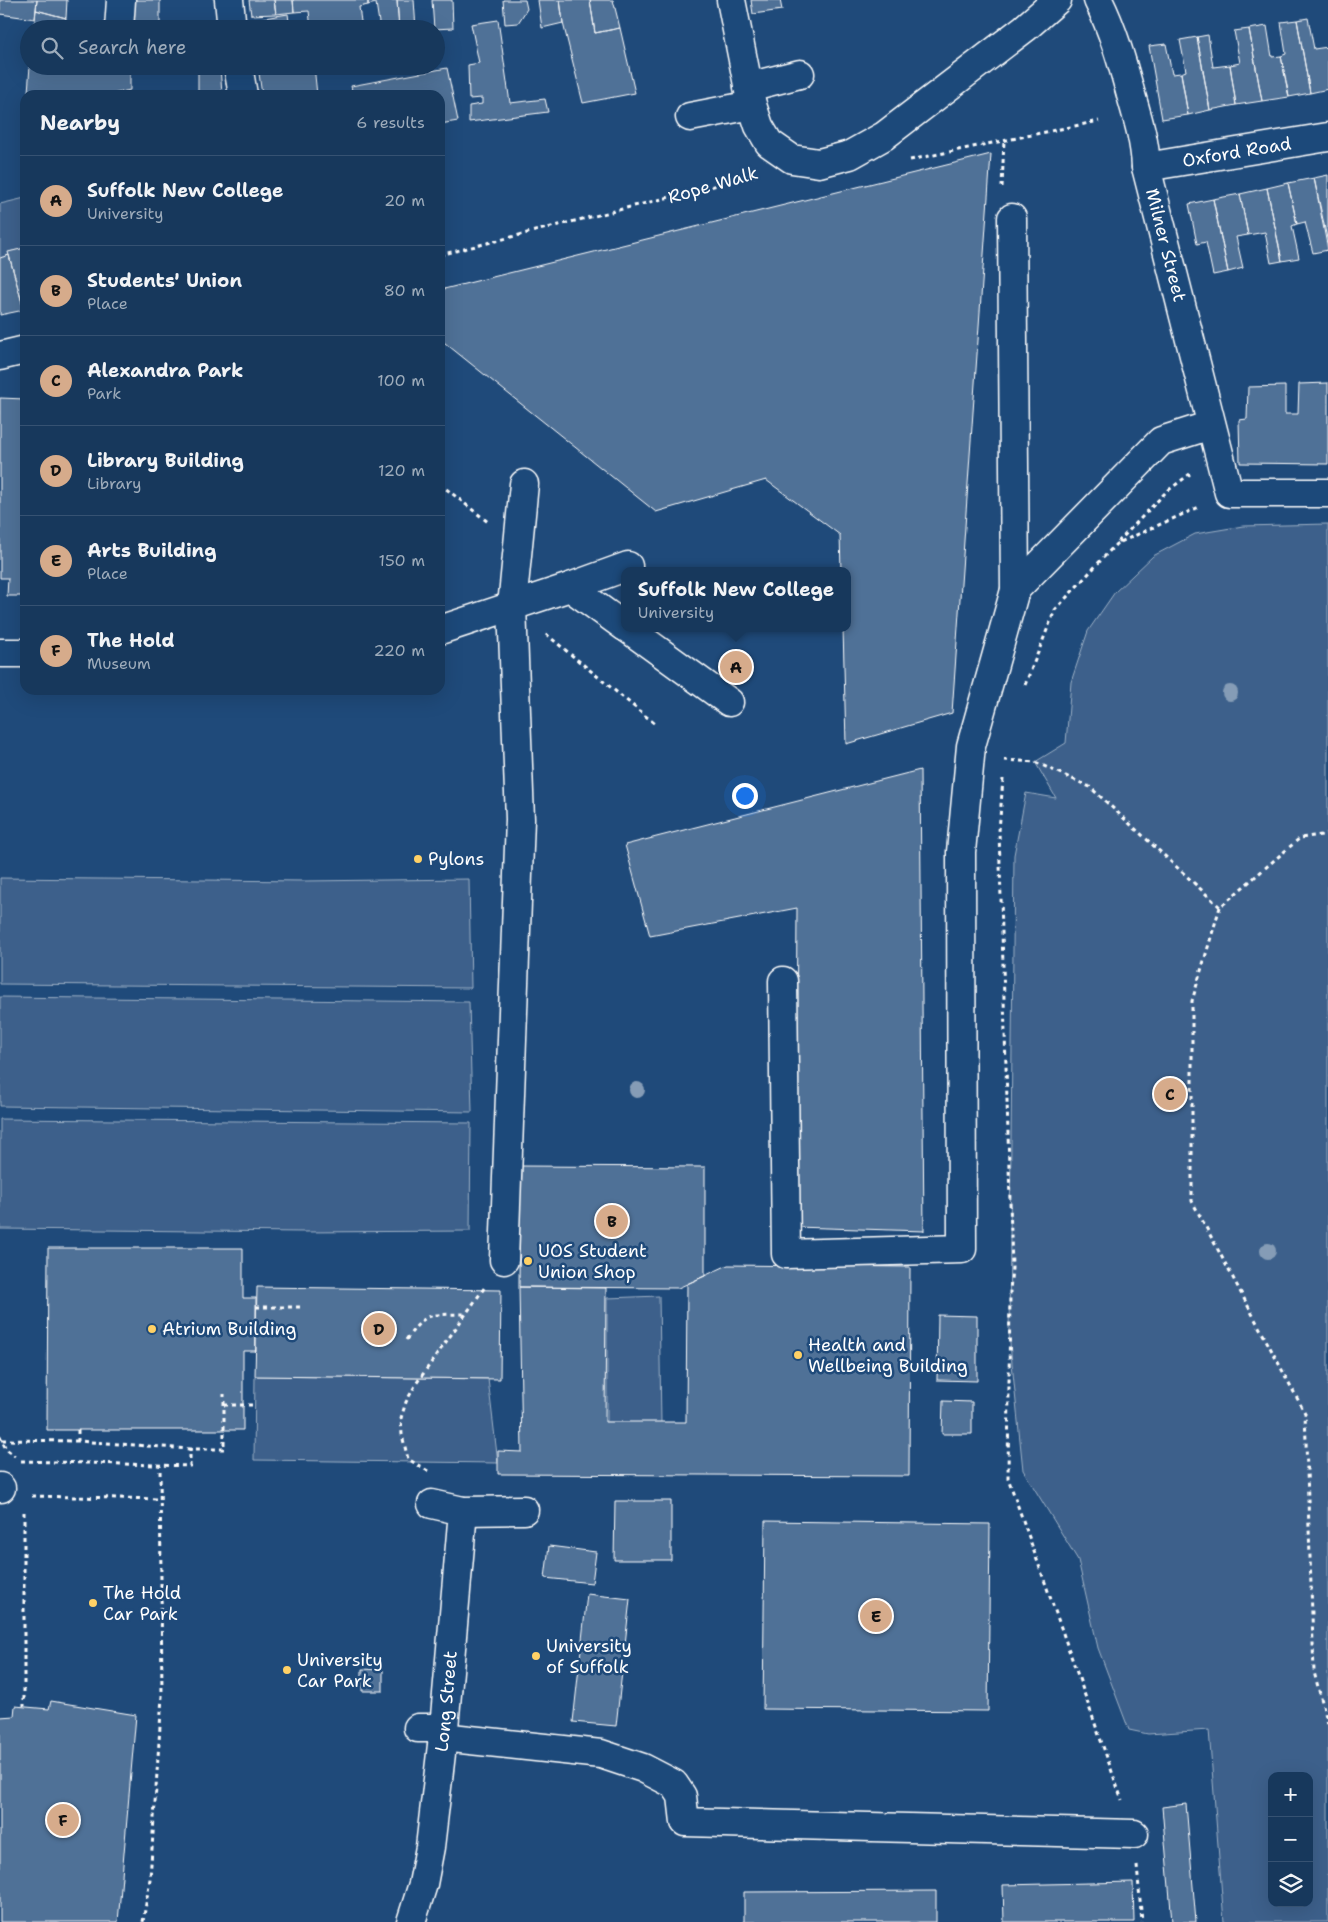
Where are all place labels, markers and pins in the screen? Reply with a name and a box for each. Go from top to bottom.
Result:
pin: A [720,648,752,686]
place label: Pylons [428,847,484,871]
marker: Pylons [412,853,424,865]
pin: C [1154,1075,1186,1113]
pin: B [596,1202,628,1240]
place label: UOS Student Union Shop [538,1239,647,1284]
marker: UOS Student Union Shop [522,1255,534,1267]
pin: D [363,1310,395,1348]
place label: Atrium Building [162,1317,296,1341]
marker: Atrium Building [146,1323,158,1335]
place label: Health and Wellbeing Building [808,1333,968,1378]
marker: Health and Wellbeing Building [792,1349,804,1361]
place label: The Hold Car Park [103,1581,181,1626]
marker: The Hold Car Park [87,1597,99,1609]
pin: E [860,1597,892,1635]
place label: University of Suffolk [546,1634,632,1679]
place label: University Car Park [297,1648,383,1693]
marker: University of Suffolk [530,1650,542,1662]
marker: University Car Park [281,1664,293,1676]
pin: F [47,1801,79,1839]

